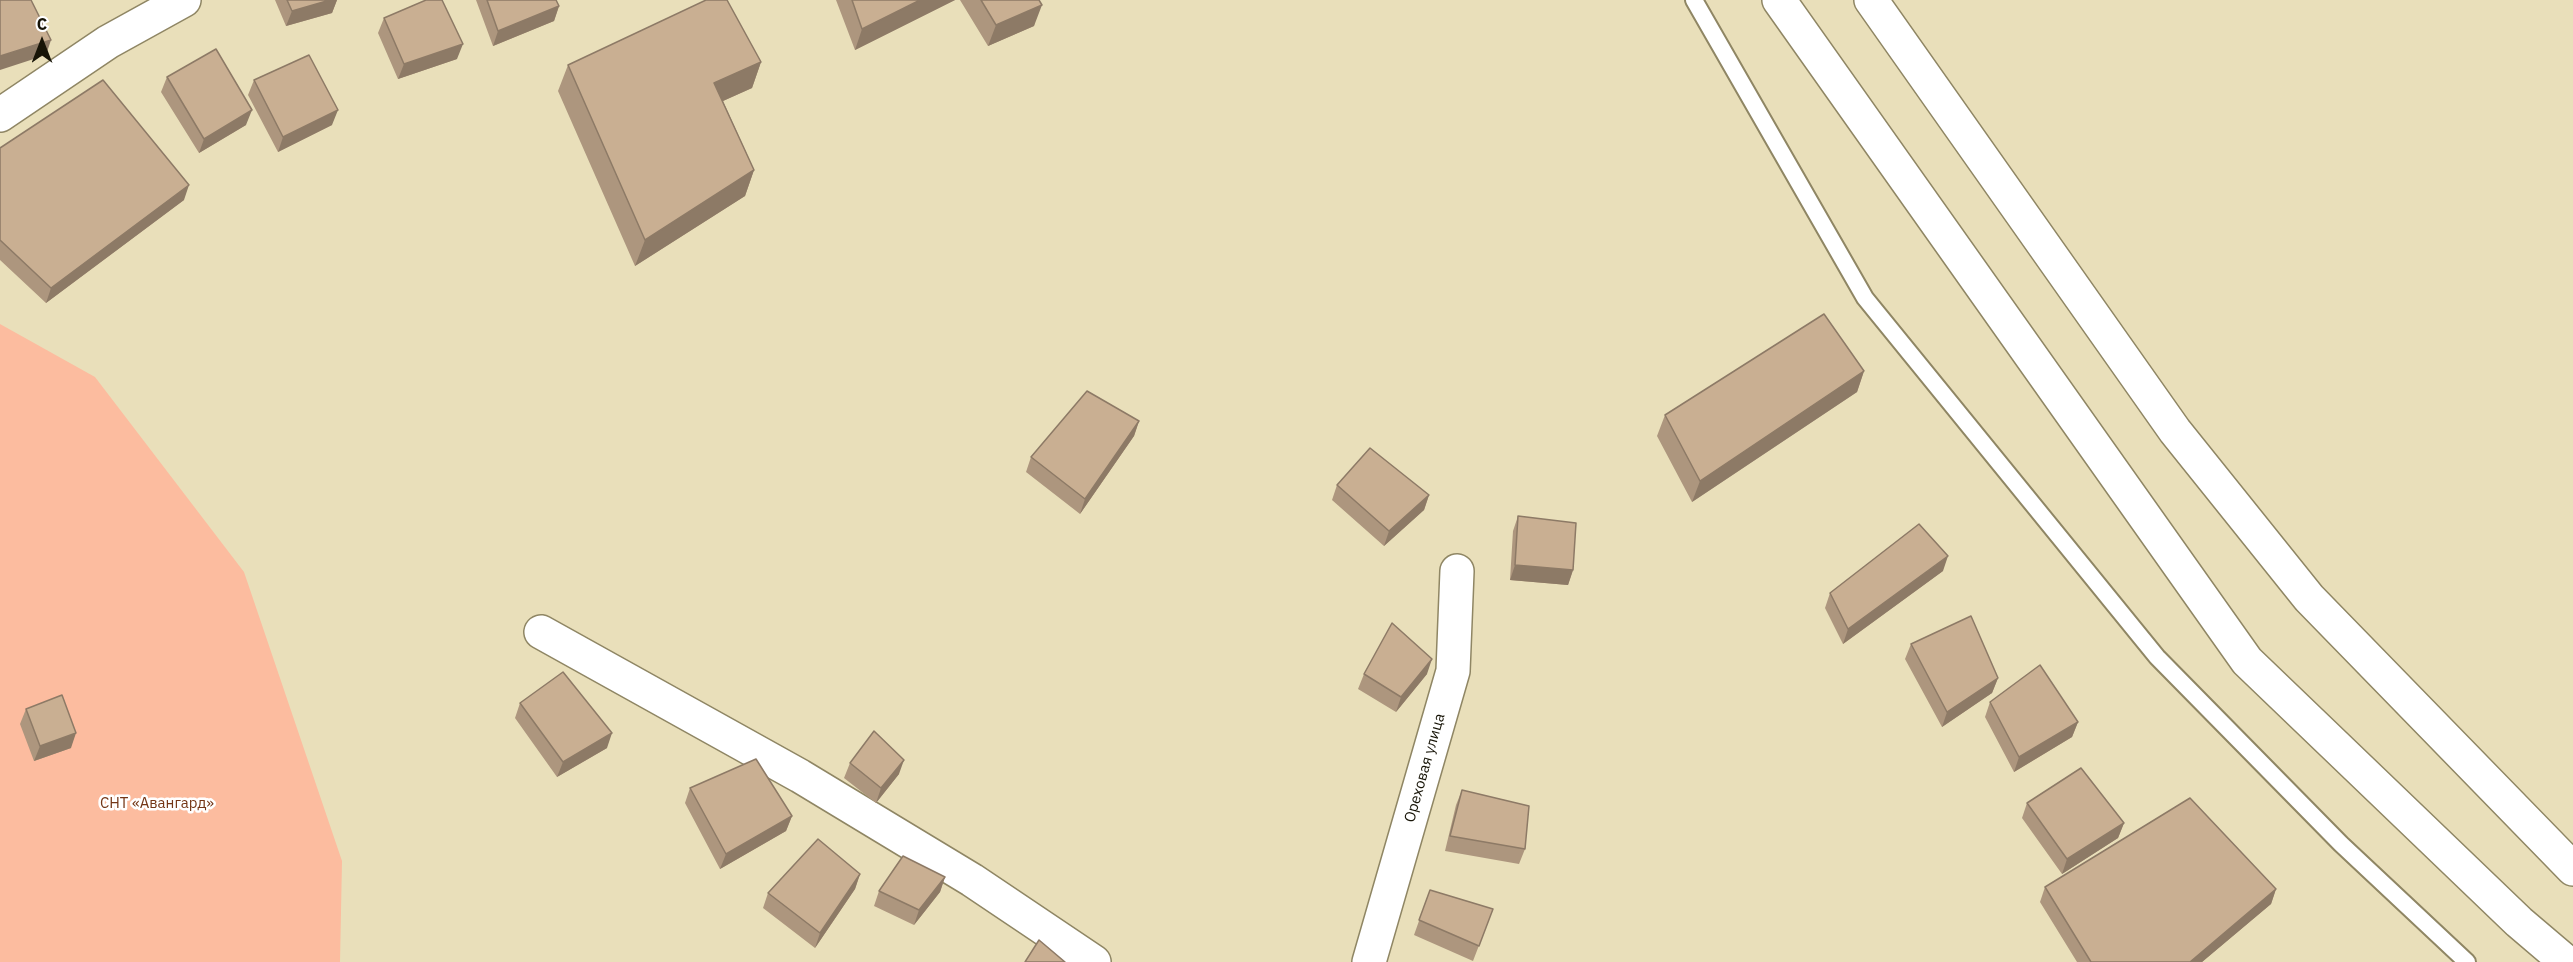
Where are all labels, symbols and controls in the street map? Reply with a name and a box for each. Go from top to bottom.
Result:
north arrow [12,12,72,72]
text: С [37,14,47,34]
street label: Ореховая улица [1401,711,1449,825]
park label: СНТ «Авангард» [100,795,214,813]

